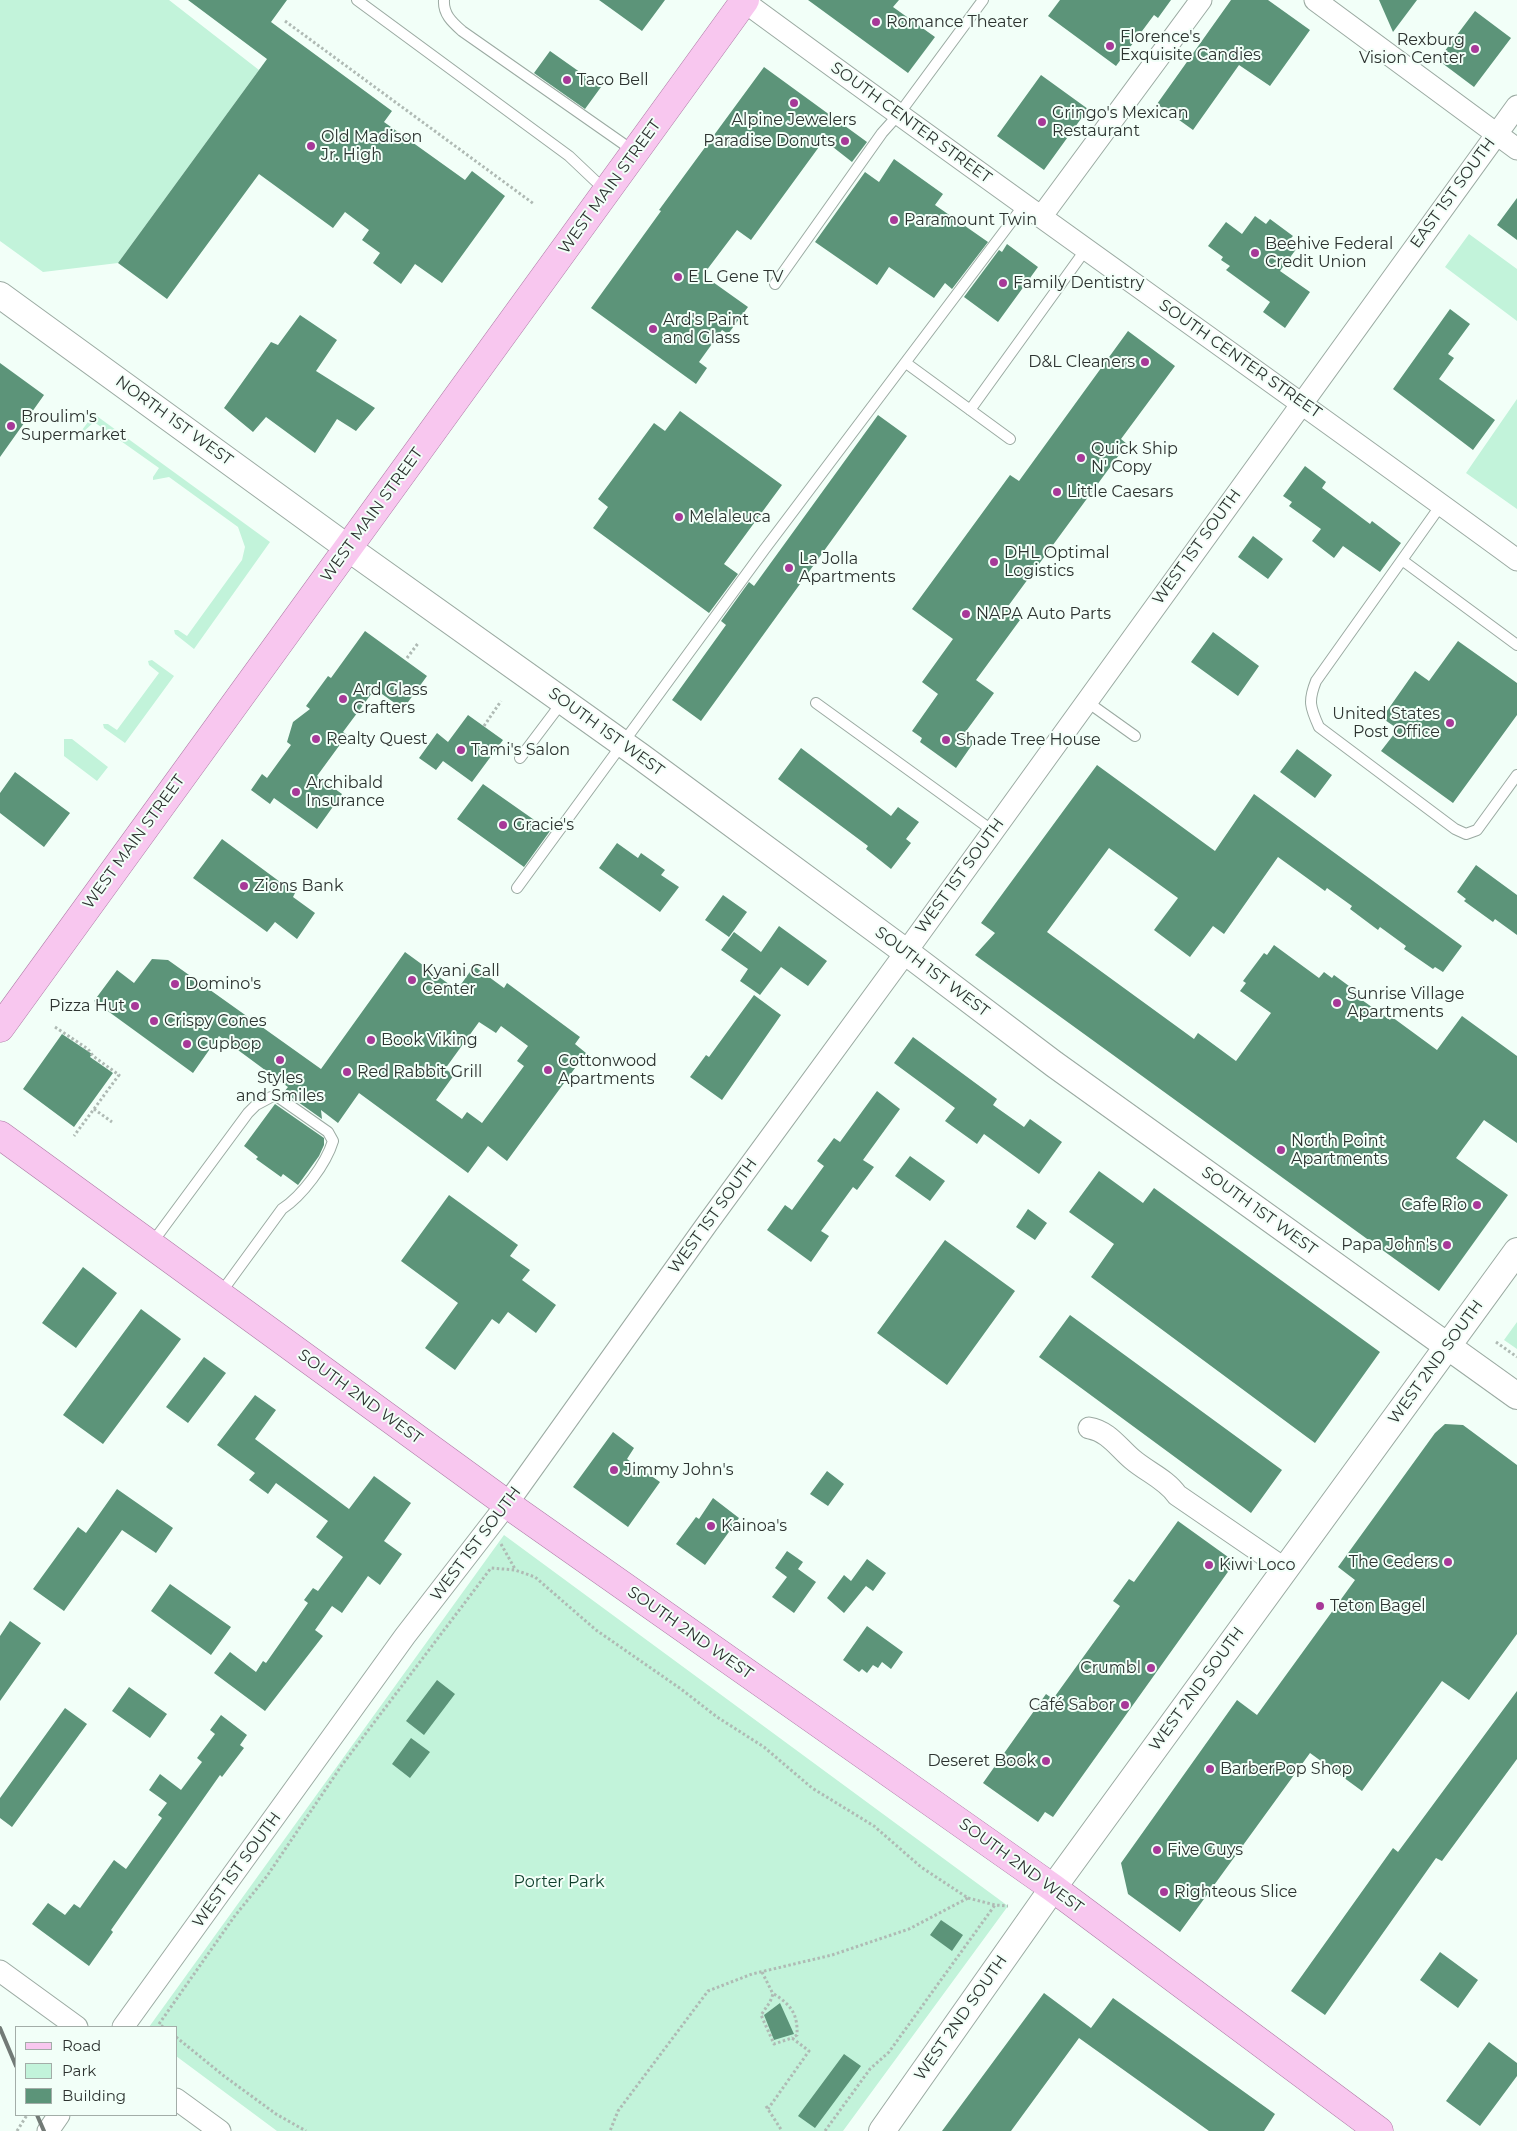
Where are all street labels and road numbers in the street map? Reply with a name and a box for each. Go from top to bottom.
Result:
street label: SOUTH CENTER STREET [827,58,995,188]
street label: WEST MAIN STREET [555,116,665,258]
street label: EAST 1ST SOUTH [1406,134,1500,252]
street label: SOUTH CENTER STREET [1155,296,1325,422]
street label: NORTH 1ST WEST [112,372,236,470]
street label: WEST MAIN STREET [317,444,427,586]
street label: WEST 1ST SOUTH [1149,486,1245,608]
street label: SOUTH 1ST WEST [545,684,667,780]
street label: WEST MAIN STREET [79,771,189,913]
street label: WEST 1ST SOUTH [912,815,1008,937]
street label: SOUTH 1ST WEST [871,923,993,1021]
street label: WEST 1ST SOUTH [665,1155,761,1277]
street label: SOUTH 1ST WEST [1198,1163,1320,1259]
street label: WEST 2ND SOUTH [1385,1296,1487,1428]
street label: SOUTH 2ND WEST [294,1346,426,1448]
street label: WEST 1ST SOUTH [427,1483,525,1605]
street label: SOUTH 2ND WEST [624,1582,756,1684]
street label: WEST 2ND SOUTH [1146,1623,1248,1755]
street label: WEST 1ST SOUTH [189,1809,285,1931]
street label: SOUTH 2ND WEST [955,1815,1087,1917]
street label: WEST 2ND SOUTH [910,1952,1012,2084]

